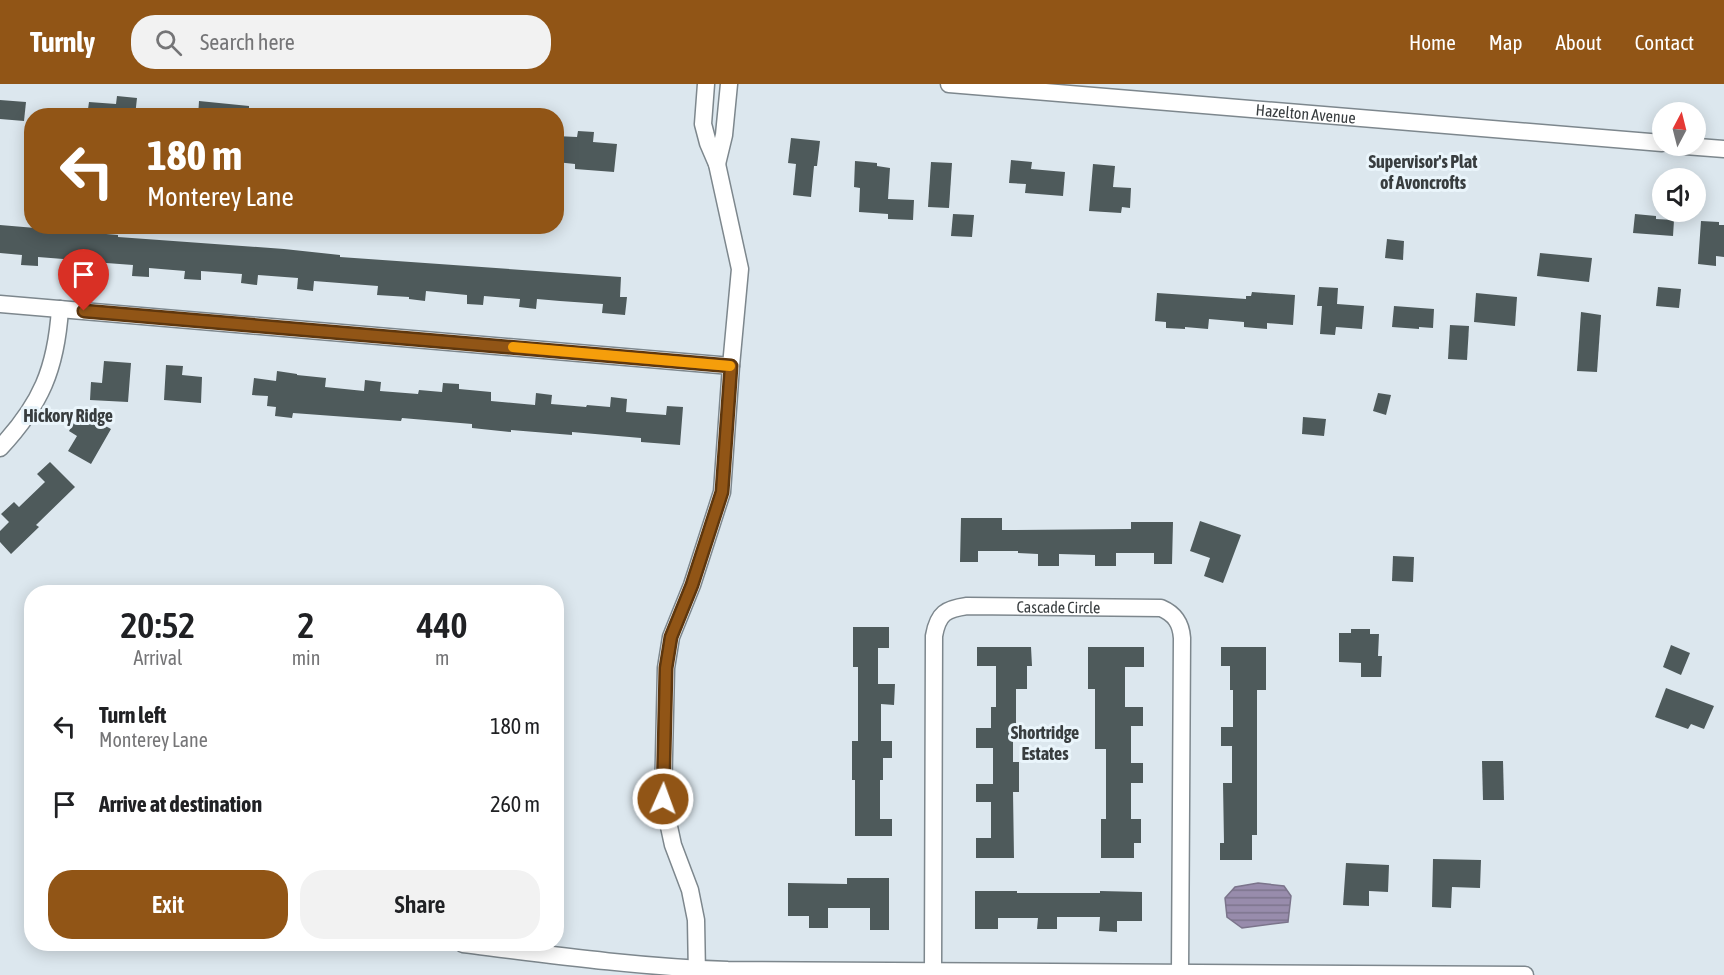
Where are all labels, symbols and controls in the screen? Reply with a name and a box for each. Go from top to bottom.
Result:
search box [131,15,551,69]
text: Turnly [30,26,95,58]
icon: search [152,26,185,59]
text: Search here [200,29,295,55]
text: Home [1409,30,1456,54]
text: Map [1489,30,1523,54]
text: About [1556,30,1602,54]
text: Contact [1635,30,1694,54]
street label: Hazelton Avenue [1255,100,1356,127]
north arrow [1652,102,1706,156]
map controls [1652,102,1706,222]
text: 180 m [147,131,242,179]
icon: left [48,132,126,210]
district label: Supervisor's Plat of Avoncrofts [1369,151,1478,193]
button: sound [1652,168,1706,222]
text: Monterey Lane [147,181,294,212]
pin [58,249,109,311]
icon: arrive [67,258,100,291]
district label: Hickory Ridge [23,405,113,426]
street label: Cascade Circle [1017,598,1100,616]
text: 20:52 [120,604,195,646]
text: 2 [298,604,314,646]
text: 440 [417,604,468,646]
text: Arrival [133,646,182,669]
text: min [292,646,320,669]
text: m [435,646,449,669]
text: Turn left [99,702,166,728]
icon: left [48,710,81,743]
text: 180 m [490,713,540,739]
district label: Shortridge Estates [1011,722,1079,764]
text: Monterey Lane [99,728,208,751]
position arrow [631,767,695,831]
icon: arrive [48,788,81,821]
text: Arrive at destination [99,791,262,817]
text: 260 m [490,791,540,817]
button: Exit [48,870,288,939]
button: Share [300,870,540,939]

